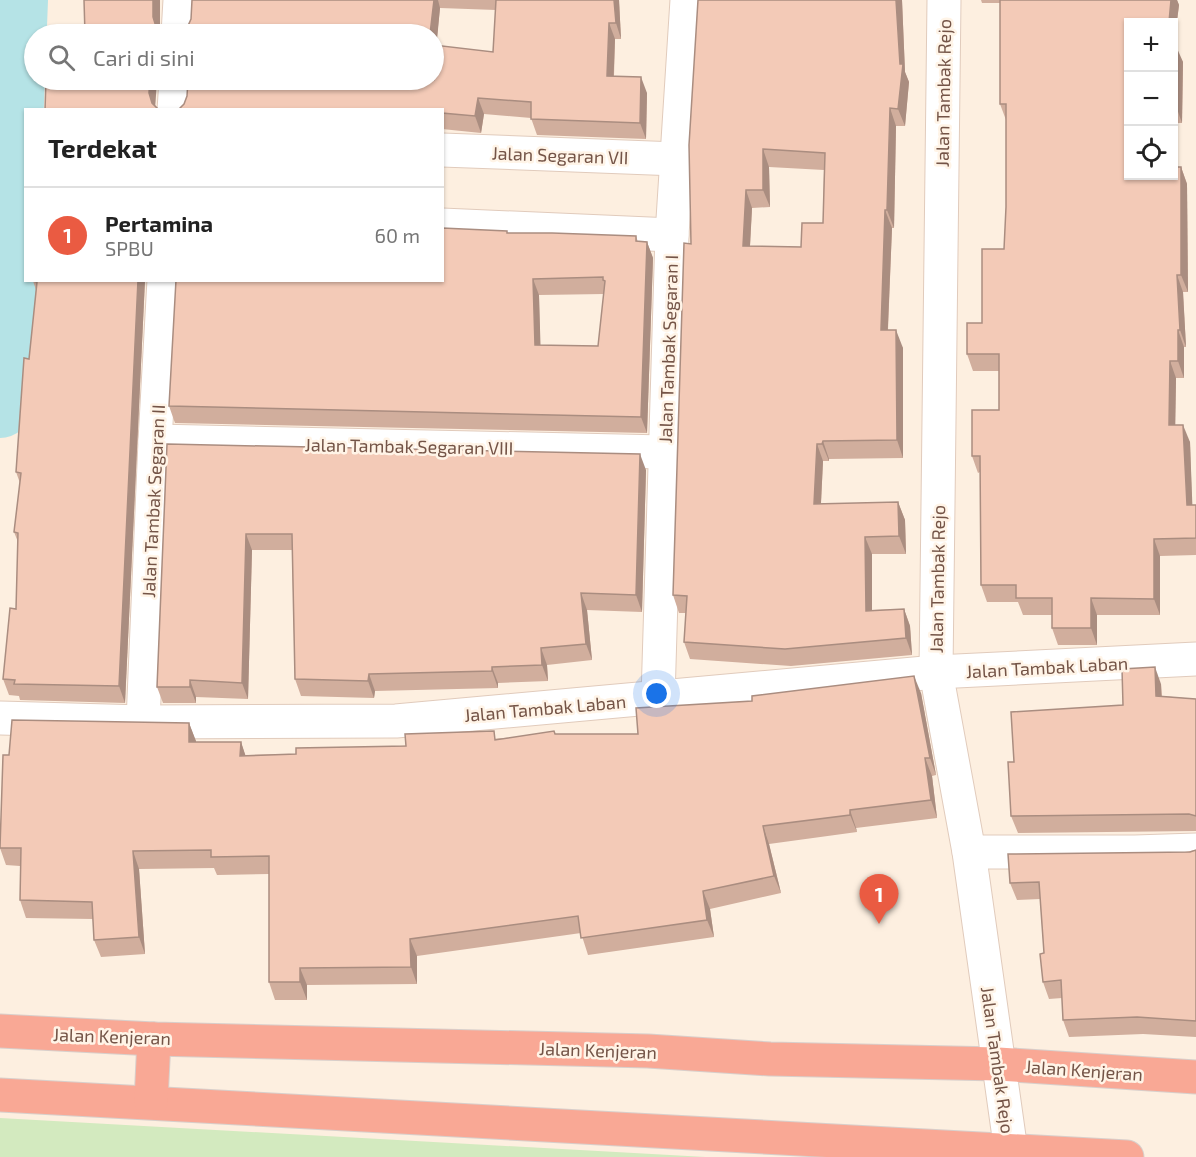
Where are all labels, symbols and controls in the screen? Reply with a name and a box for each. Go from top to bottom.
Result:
map controls [1124,18,1178,180]
button: + [1124,18,1178,72]
street label: Jalan Tambak Rejo [931,19,955,167]
search box [24,24,444,90]
icon: search [45,41,78,74]
text: Cari di sini [93,44,195,70]
button: − [1124,72,1178,126]
button: locate [1124,126,1178,180]
text: Terdekat [48,132,157,163]
street label: Jalan Segaran VII [491,142,629,168]
text: Pertamina [105,210,213,236]
text: 1 [63,223,72,247]
text: 60 m [375,223,420,247]
text: SPBU [105,236,154,260]
street label: Jalan Tambak Segaran I [654,254,682,444]
street label: Jalan Tambak Segaran II [137,404,169,598]
street label: Jalan Tambak Segaran VIII [304,433,514,459]
street label: Jalan Tambak Rejo [925,505,949,653]
street label: Jalan Tambak Laban [965,652,1129,682]
your location [642,679,671,708]
street label: Jalan Tambak Laban [463,690,627,726]
pin: 1 [860,874,898,924]
street label: Jalan Tambak Rejo [977,985,1019,1135]
street label: Jalan Kenjeran [53,1023,171,1049]
street label: Jalan Kenjeran [539,1037,657,1063]
street label: Jalan Kenjeran [1024,1055,1144,1085]

